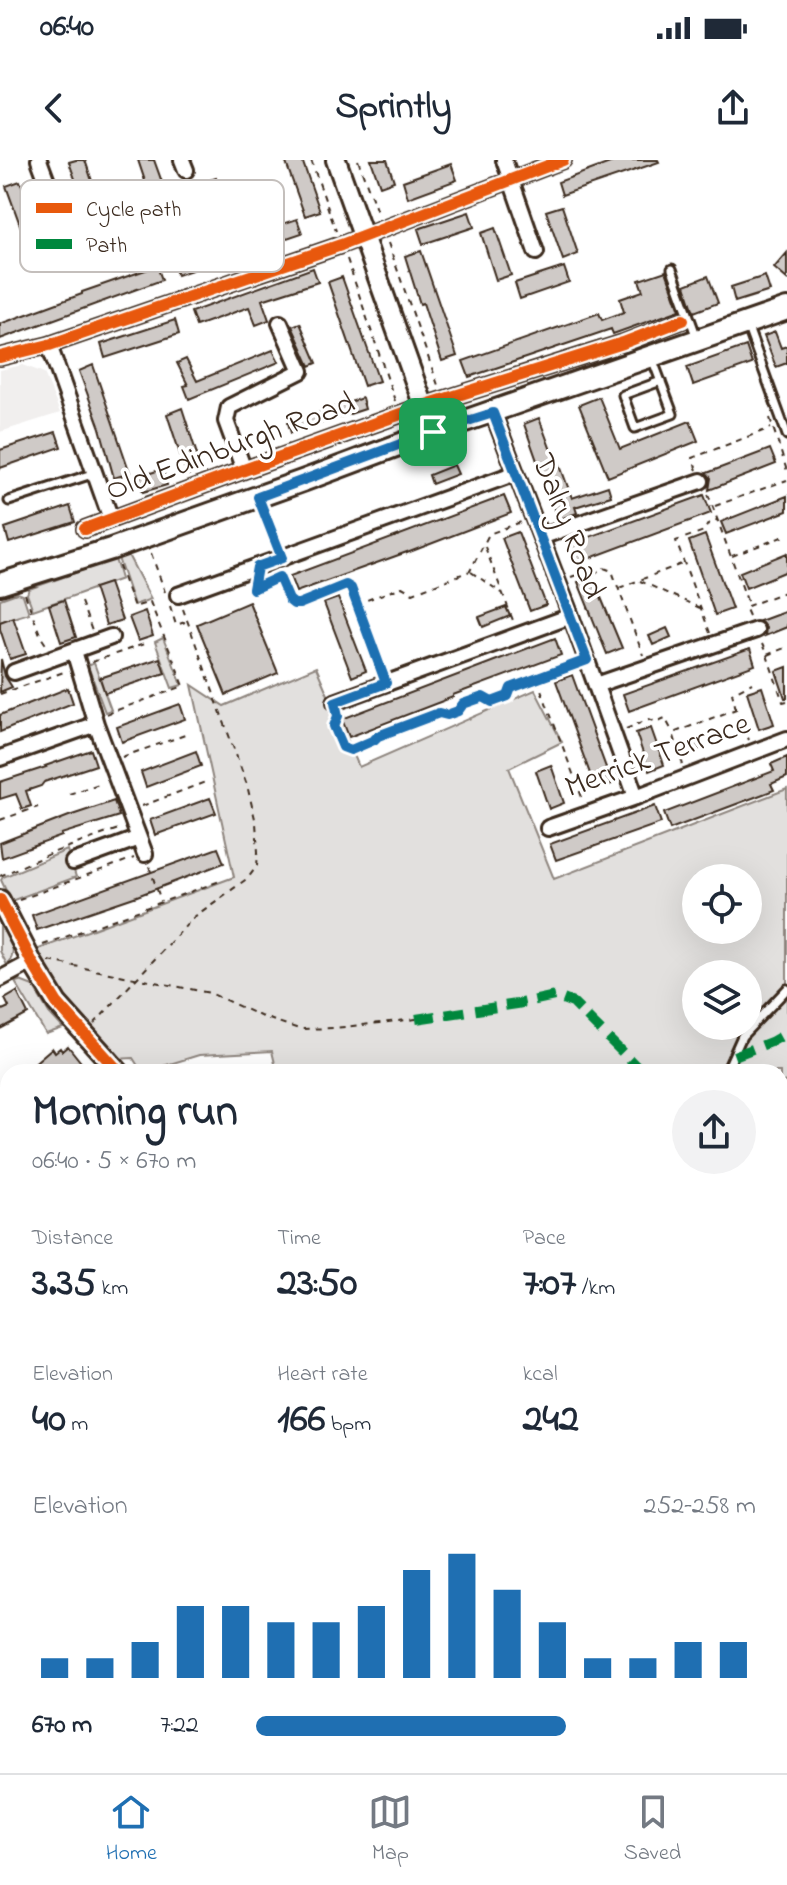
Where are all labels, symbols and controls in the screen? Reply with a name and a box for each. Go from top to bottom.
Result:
text: 06:40 [40,6,94,50]
text: Sprintly [335,82,452,135]
icon: back [32,86,76,130]
icon: share [711,86,755,130]
legend [20,180,284,272]
text: Cycle path [86,195,181,228]
text: Path [86,231,127,263]
street label: Old Edinburgh Road [100,381,362,515]
pin [399,398,467,466]
icon: arrive [411,410,455,454]
street label: Dalry Road [518,447,616,606]
street label: Merrick Terrace [559,702,758,812]
map controls [682,864,762,1040]
button: locate [682,864,762,944]
button: layers [682,960,762,1040]
text: Morning run [32,1081,238,1145]
button: share [672,1090,756,1174]
text: 06:40 · 5 × 670 m [32,1143,196,1181]
text: Distance [32,1223,113,1255]
text: Time [277,1223,321,1255]
text: Pace [523,1223,566,1255]
text: 3.35 [32,1255,96,1314]
text: 23:50 [277,1255,357,1314]
text: 7:07 [523,1255,576,1314]
text: km [96,1273,128,1305]
text: /km [576,1273,615,1305]
text: Elevation [32,1359,113,1391]
text: Heart rate [277,1359,368,1391]
text: kcal [523,1359,558,1391]
text: 40 [32,1391,66,1450]
text: 166 [277,1391,325,1450]
text: 242 [523,1391,579,1450]
text: m [66,1409,88,1441]
text: bpm [325,1409,371,1441]
text: Elevation [32,1488,128,1526]
text: 252–258 m [644,1488,756,1526]
text: 670 m [32,1707,92,1745]
text: 7:22 [160,1707,199,1745]
tab: Home [106,1790,157,1870]
tab: Map [368,1790,412,1870]
tab: Saved [624,1790,681,1870]

